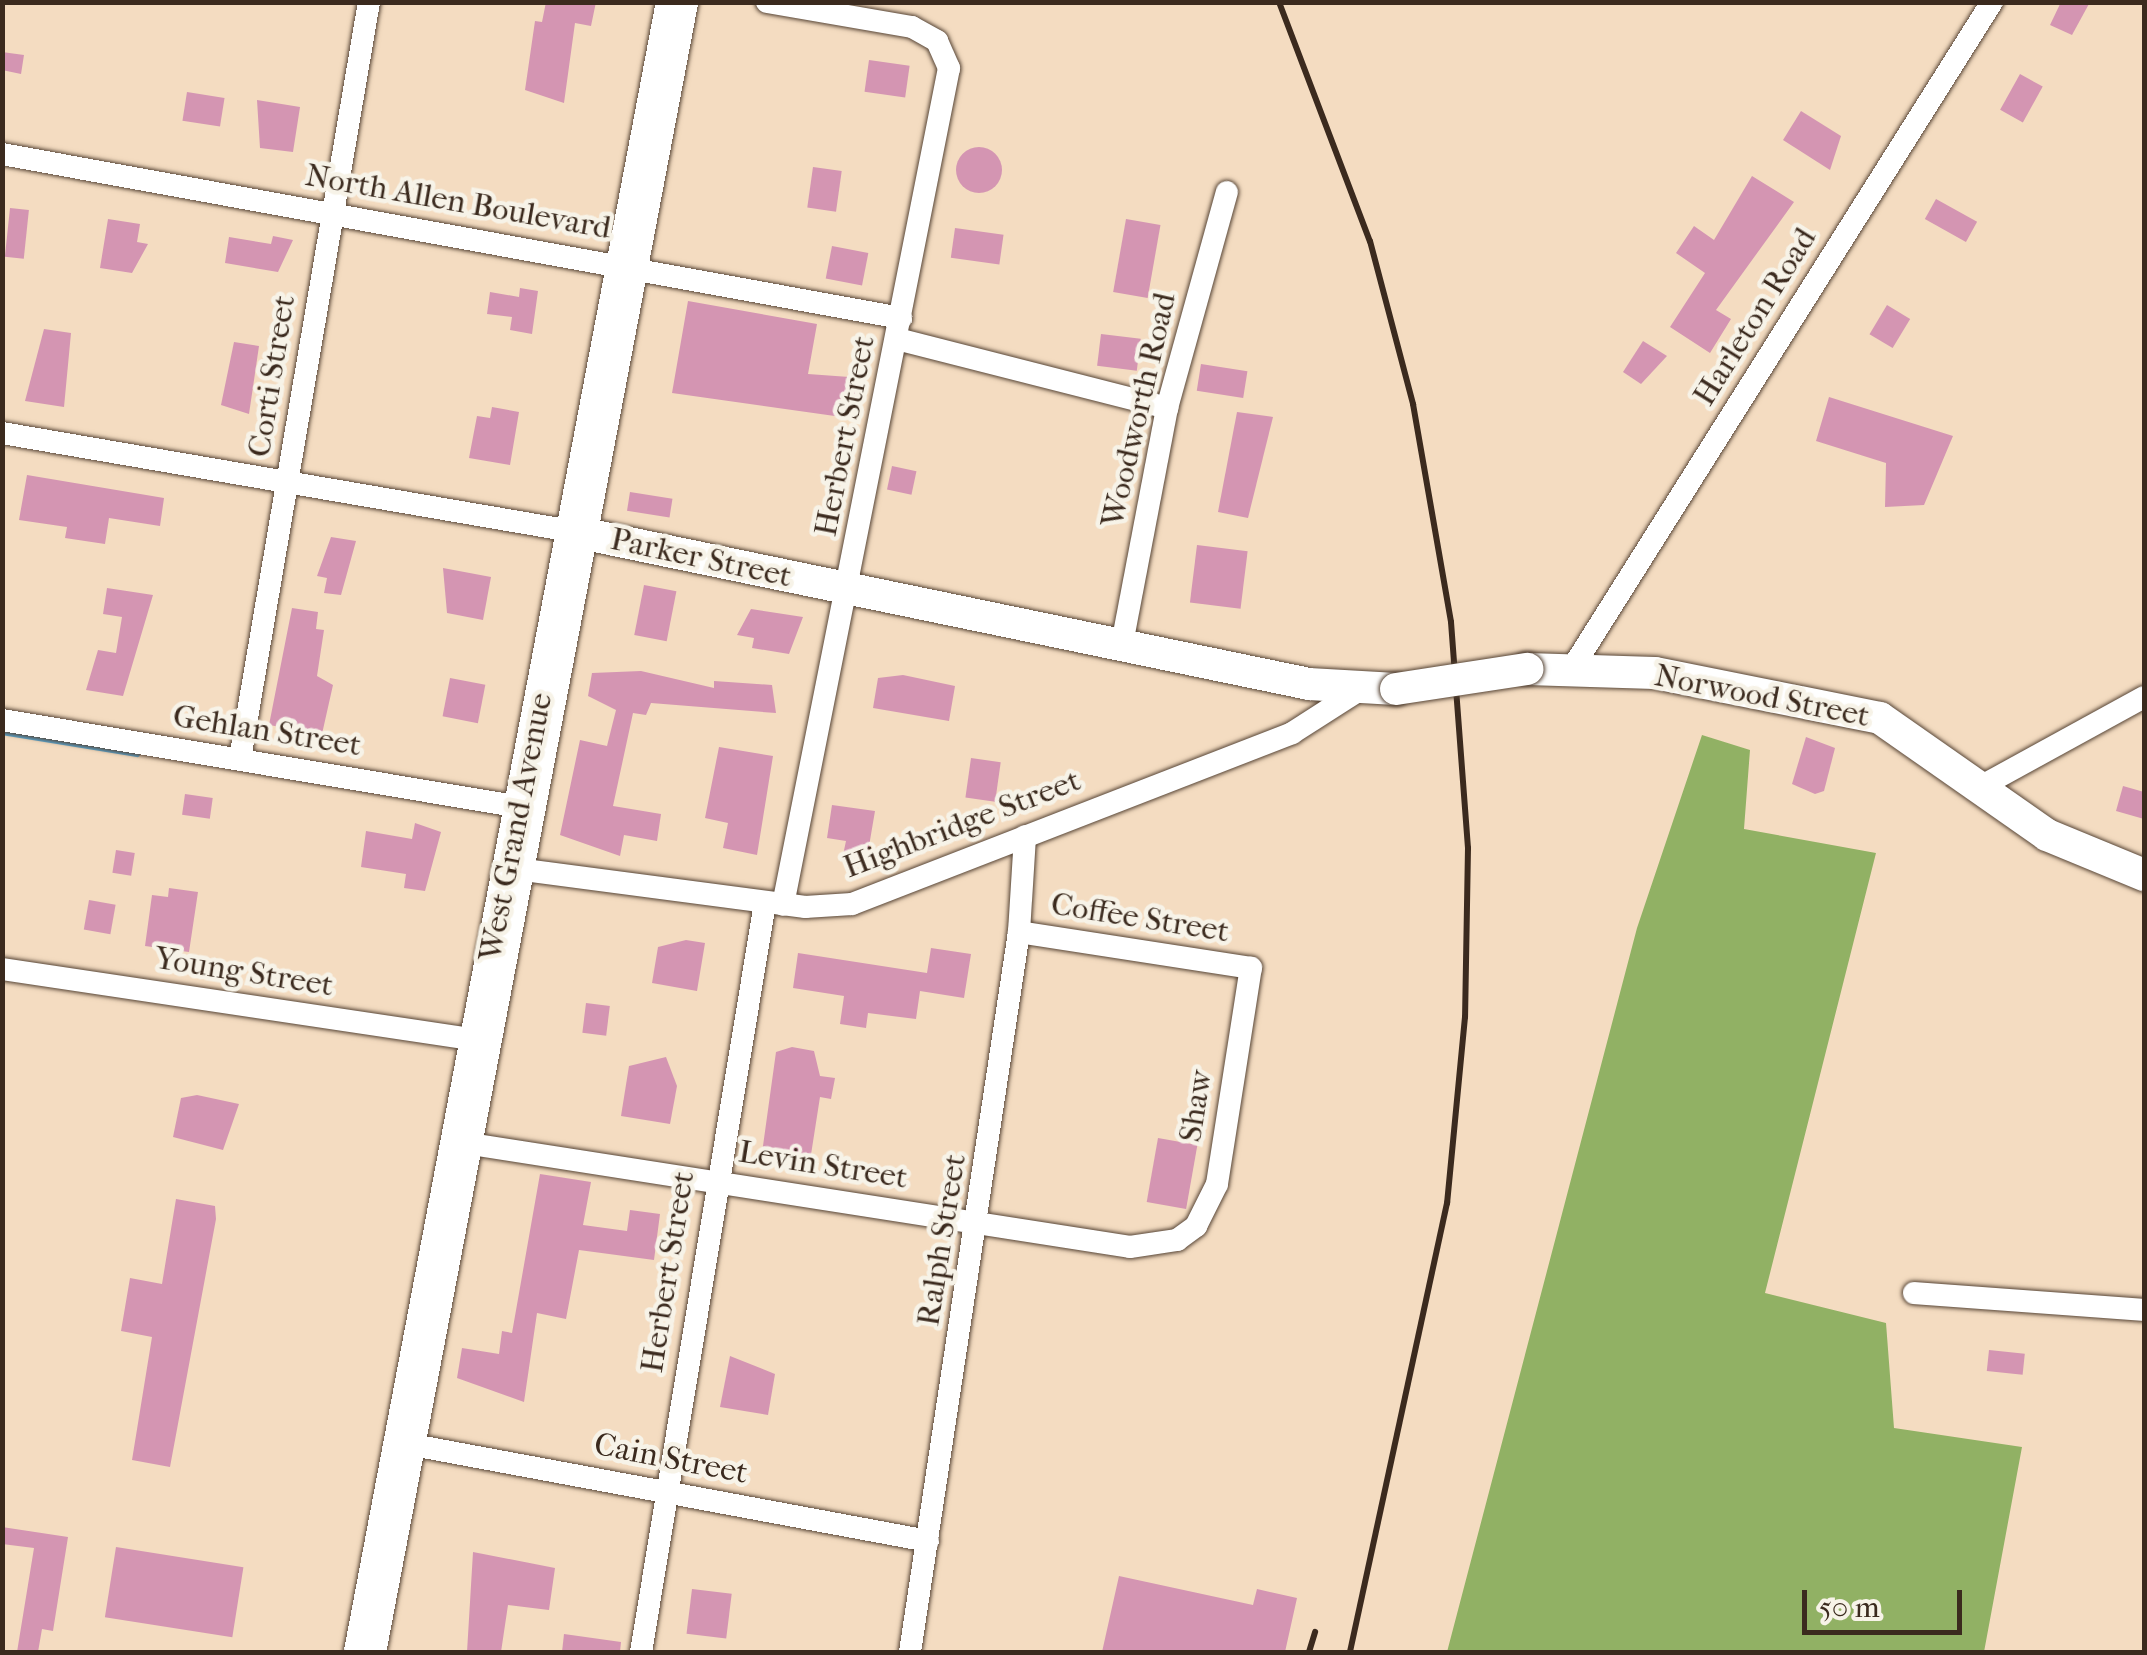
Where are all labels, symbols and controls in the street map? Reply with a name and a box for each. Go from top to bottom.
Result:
street label: North Allen Boulevard [302,156,614,248]
street label: Harleton Road [1685,221,1825,413]
street label: Woodworth Road [1093,289,1185,531]
street label: Corti Street [240,292,304,460]
street label: Herbert Street [807,332,883,540]
street label: Parker Street [607,520,795,596]
street label: Norwood Street [1651,656,1873,736]
street label: West Grand Avenue [471,690,561,964]
street label: Gehlan Street [170,697,364,765]
street label: Highbridge Street [838,761,1086,887]
street label: Coffee Street [1048,885,1232,951]
street label: Young Street [152,939,336,1005]
street label: Shaw [1171,1067,1221,1145]
street label: Levin Street [736,1133,910,1197]
street label: Ralph Street [909,1151,975,1329]
street label: Herbert Street [633,1169,703,1375]
street label: Cain Street [591,1425,751,1493]
scale bar [1807,1570,1967,1632]
text: 50 m [1819,1590,1880,1625]

